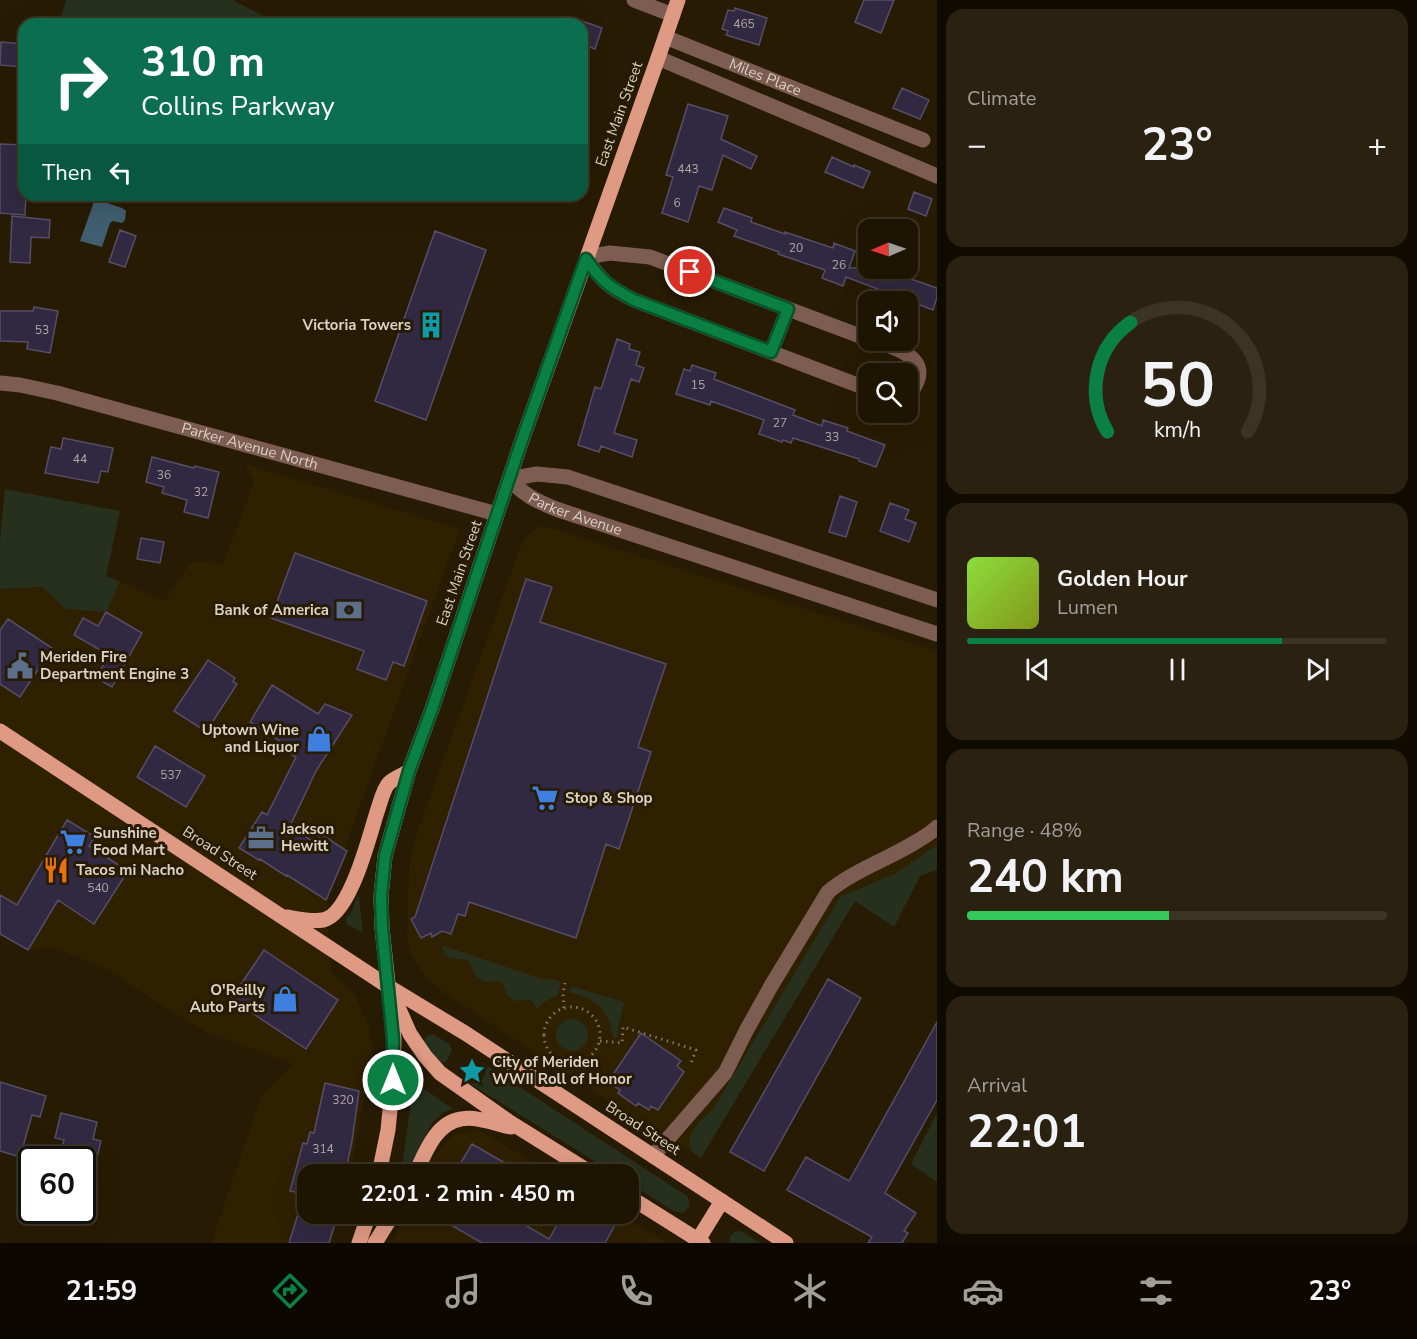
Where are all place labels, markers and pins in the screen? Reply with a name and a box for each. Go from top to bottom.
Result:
pin [664,246,715,297]
building icon: Victoria Towers [416,310,446,340]
place label: Victoria Towers [302,315,411,335]
bank icon: Bank of America [334,595,364,625]
place label: Bank of America [214,600,329,620]
place label: Meriden Fire Department Engine 3 [40,647,189,684]
public building icon: Meriden Fire Department Engine 3 [5,651,35,681]
place label: Uptown Wine and Liquor [202,720,299,757]
shop icon: Uptown Wine and Liquor [304,724,334,754]
supermarket icon: Stop & Shop [530,783,560,813]
place label: Stop & Shop [565,788,653,808]
place label: Jackson Hewitt [280,819,334,856]
place label: Sunshine Food Mart [93,823,165,860]
office icon: Jackson Hewitt [246,823,276,853]
supermarket icon: Sunshine Food Mart [58,827,88,857]
restaurant icon: Tacos mi Nacho [41,855,71,885]
place label: Tacos mi Nacho [76,860,185,880]
place label: O'Reilly Auto Parts [190,980,265,1017]
shop icon: O'Reilly Auto Parts [270,984,300,1014]
place label: City of Meriden WWII Roll of Honor [492,1052,632,1089]
place icon: City of Meriden WWII Roll of Honor [457,1056,487,1086]

